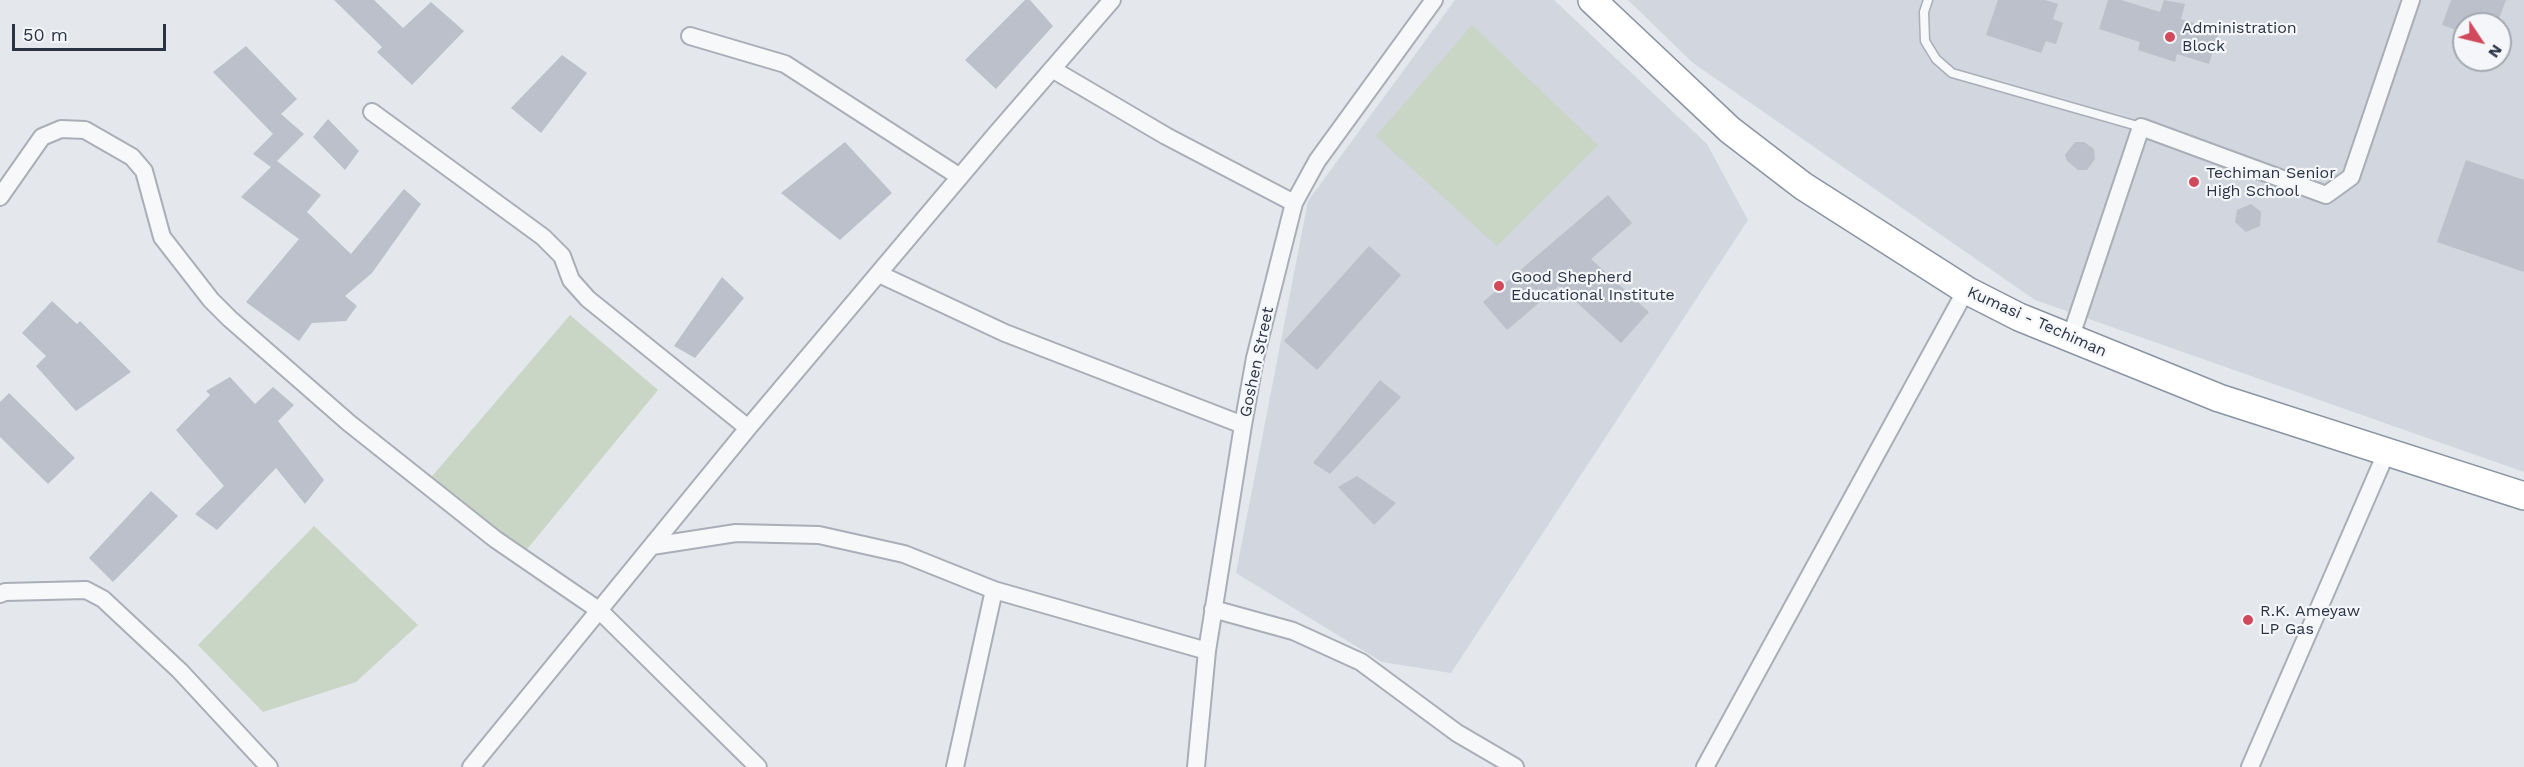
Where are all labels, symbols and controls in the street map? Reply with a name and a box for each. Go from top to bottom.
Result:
scale bar [15,12,170,50]
north arrow [2452,12,2512,72]
place label: Administration Block [2182,18,2297,56]
text: 50 m [23,24,68,45]
marker: Administration Block [2163,30,2177,44]
text: N [2484,41,2507,62]
place label: Techiman Senior High School [2206,163,2336,201]
marker: Techiman Senior High School [2187,175,2201,189]
place label: Good Shepherd Educational Institute [1511,267,1675,305]
marker: Good Shepherd Educational Institute [1492,279,1506,293]
street label: Kumasi - Techiman [1964,283,2110,361]
street label: Goshen Street [1236,305,1278,419]
place label: R.K. Ameyaw LP Gas [2260,601,2360,639]
marker: R.K. Ameyaw LP Gas [2241,613,2255,627]

